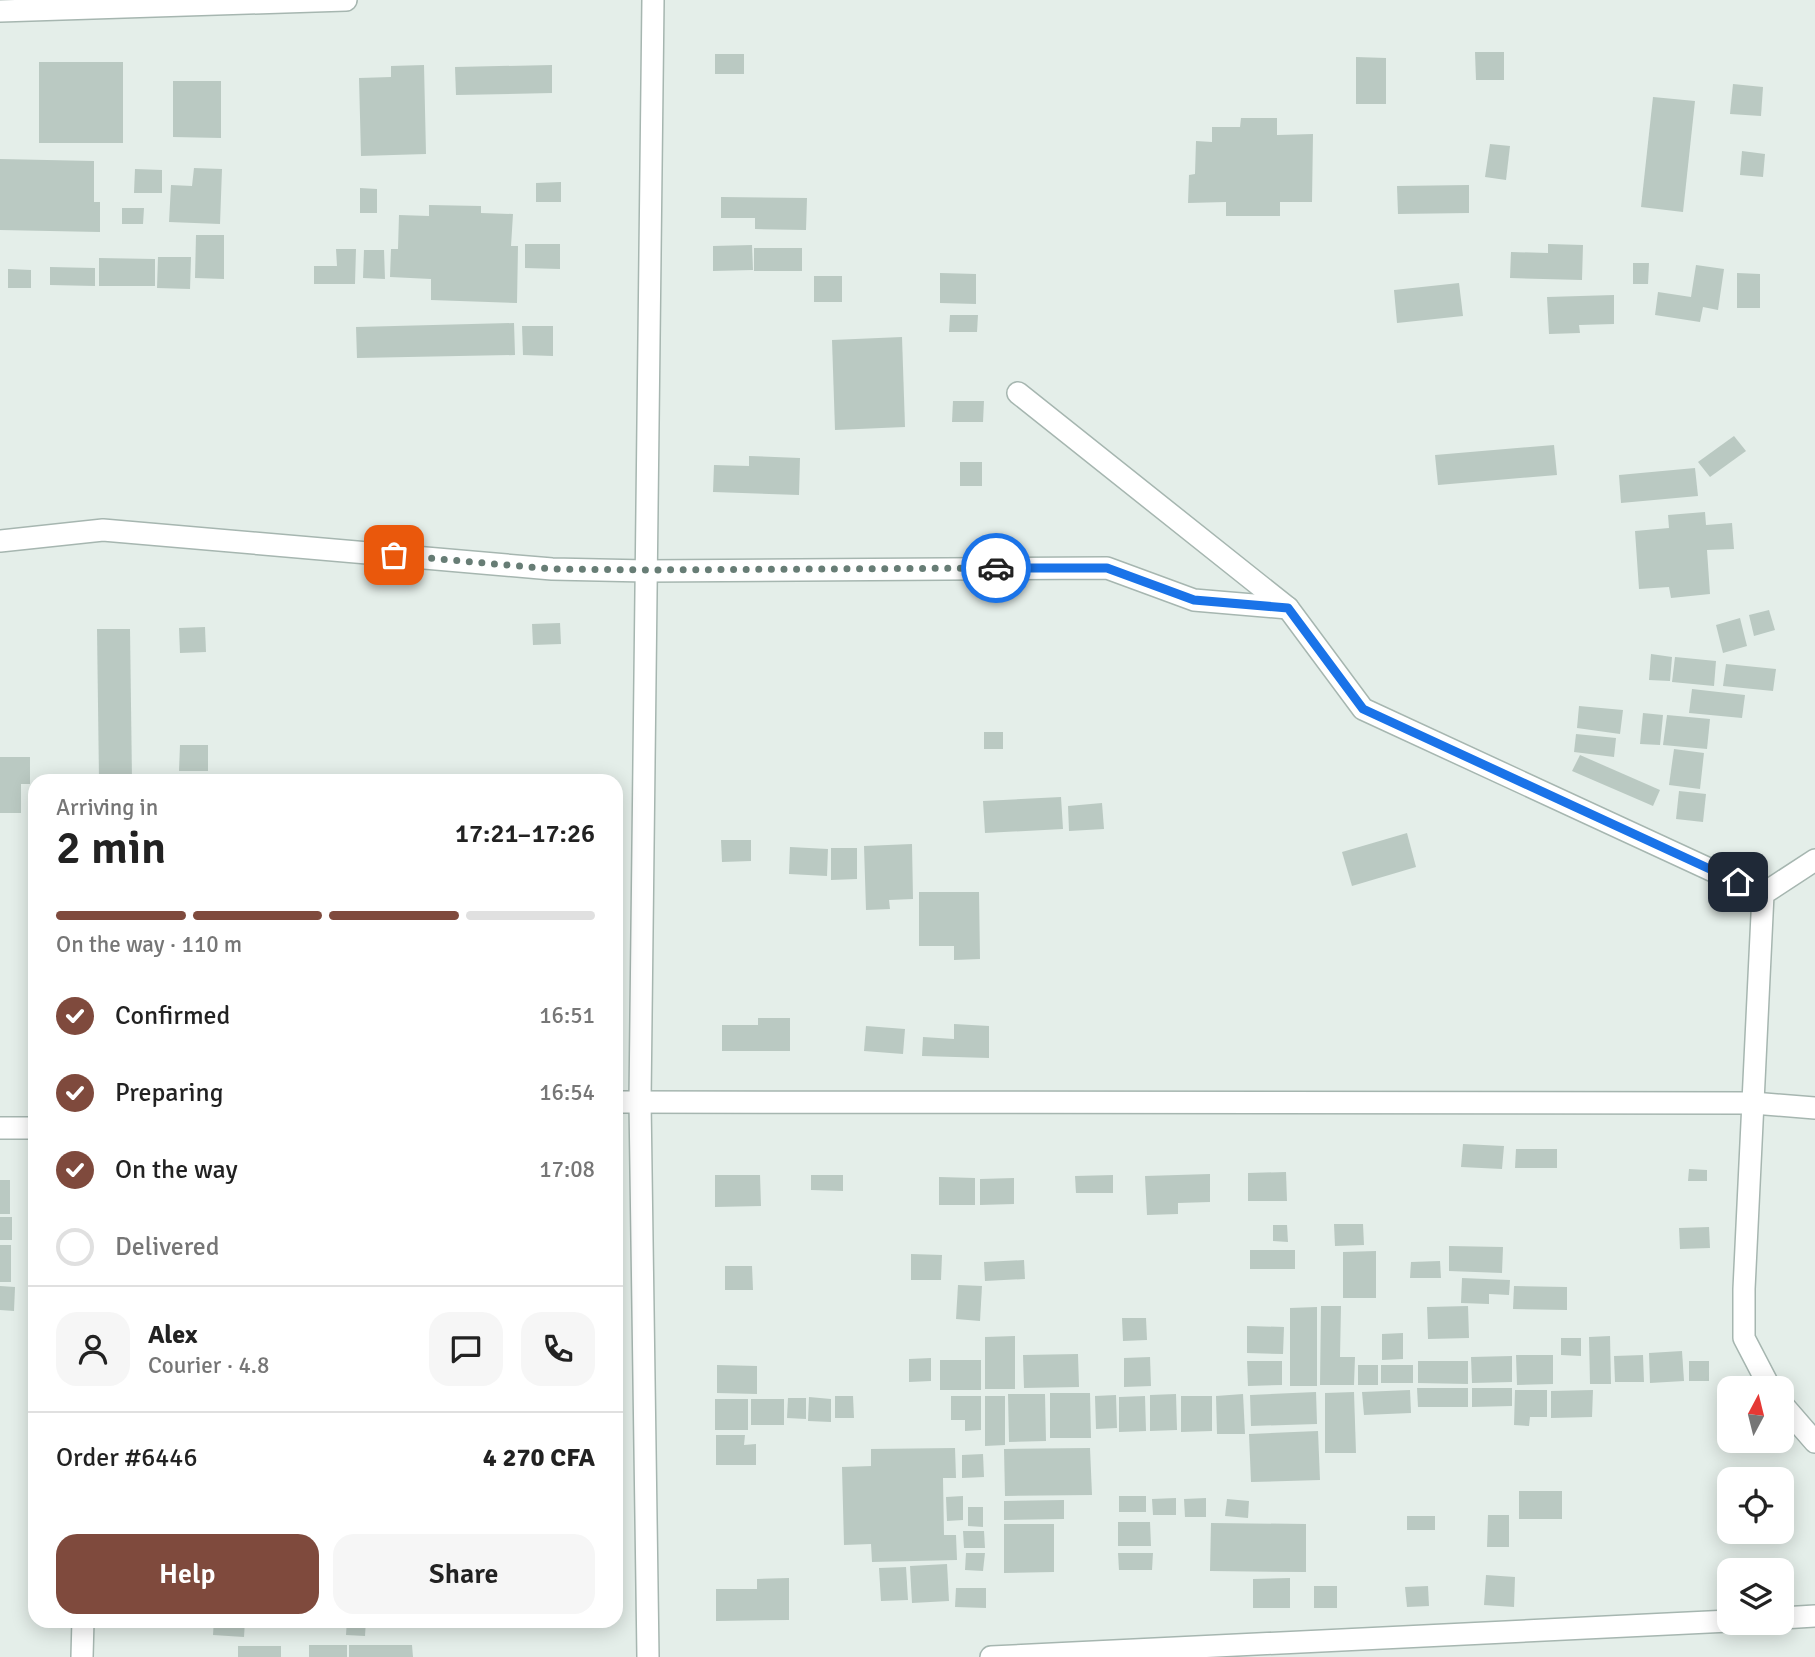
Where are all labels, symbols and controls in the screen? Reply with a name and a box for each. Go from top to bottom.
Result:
pin [364,525,424,585]
courier [961,533,1031,603]
icon: bag [375,536,413,574]
icon: car [977,549,1015,587]
text: Arriving in [56,793,158,822]
text: 17:21–17:26 [455,818,595,850]
text: 2 min [56,820,166,876]
pin [1708,852,1768,912]
icon: home [1719,863,1757,901]
text: On the way · 110 m [56,930,242,959]
icon: check [56,997,94,1035]
text: Confirmed [115,1000,230,1032]
text: 16:51 [539,1001,595,1030]
icon: check [56,1074,94,1112]
text: Preparing [115,1077,223,1109]
text: 16:54 [539,1078,595,1107]
icon: check [56,1151,94,1189]
text: On the way [115,1154,238,1186]
text: 17:08 [539,1155,595,1184]
text: Delivered [115,1231,220,1263]
button: person [56,1312,130,1386]
button: chat [429,1312,503,1386]
button: phone [521,1312,595,1386]
text: Alex [148,1319,198,1351]
text: Courier · 4.8 [148,1351,269,1380]
north arrow [1717,1376,1794,1452]
map controls [1717,1376,1794,1635]
text: Order #6446 [56,1442,197,1474]
text: 4 270 CFA [483,1442,595,1474]
button: locate [1717,1467,1794,1544]
button: Help [56,1534,319,1614]
button: Share [333,1534,595,1614]
button: layers [1717,1558,1794,1635]

